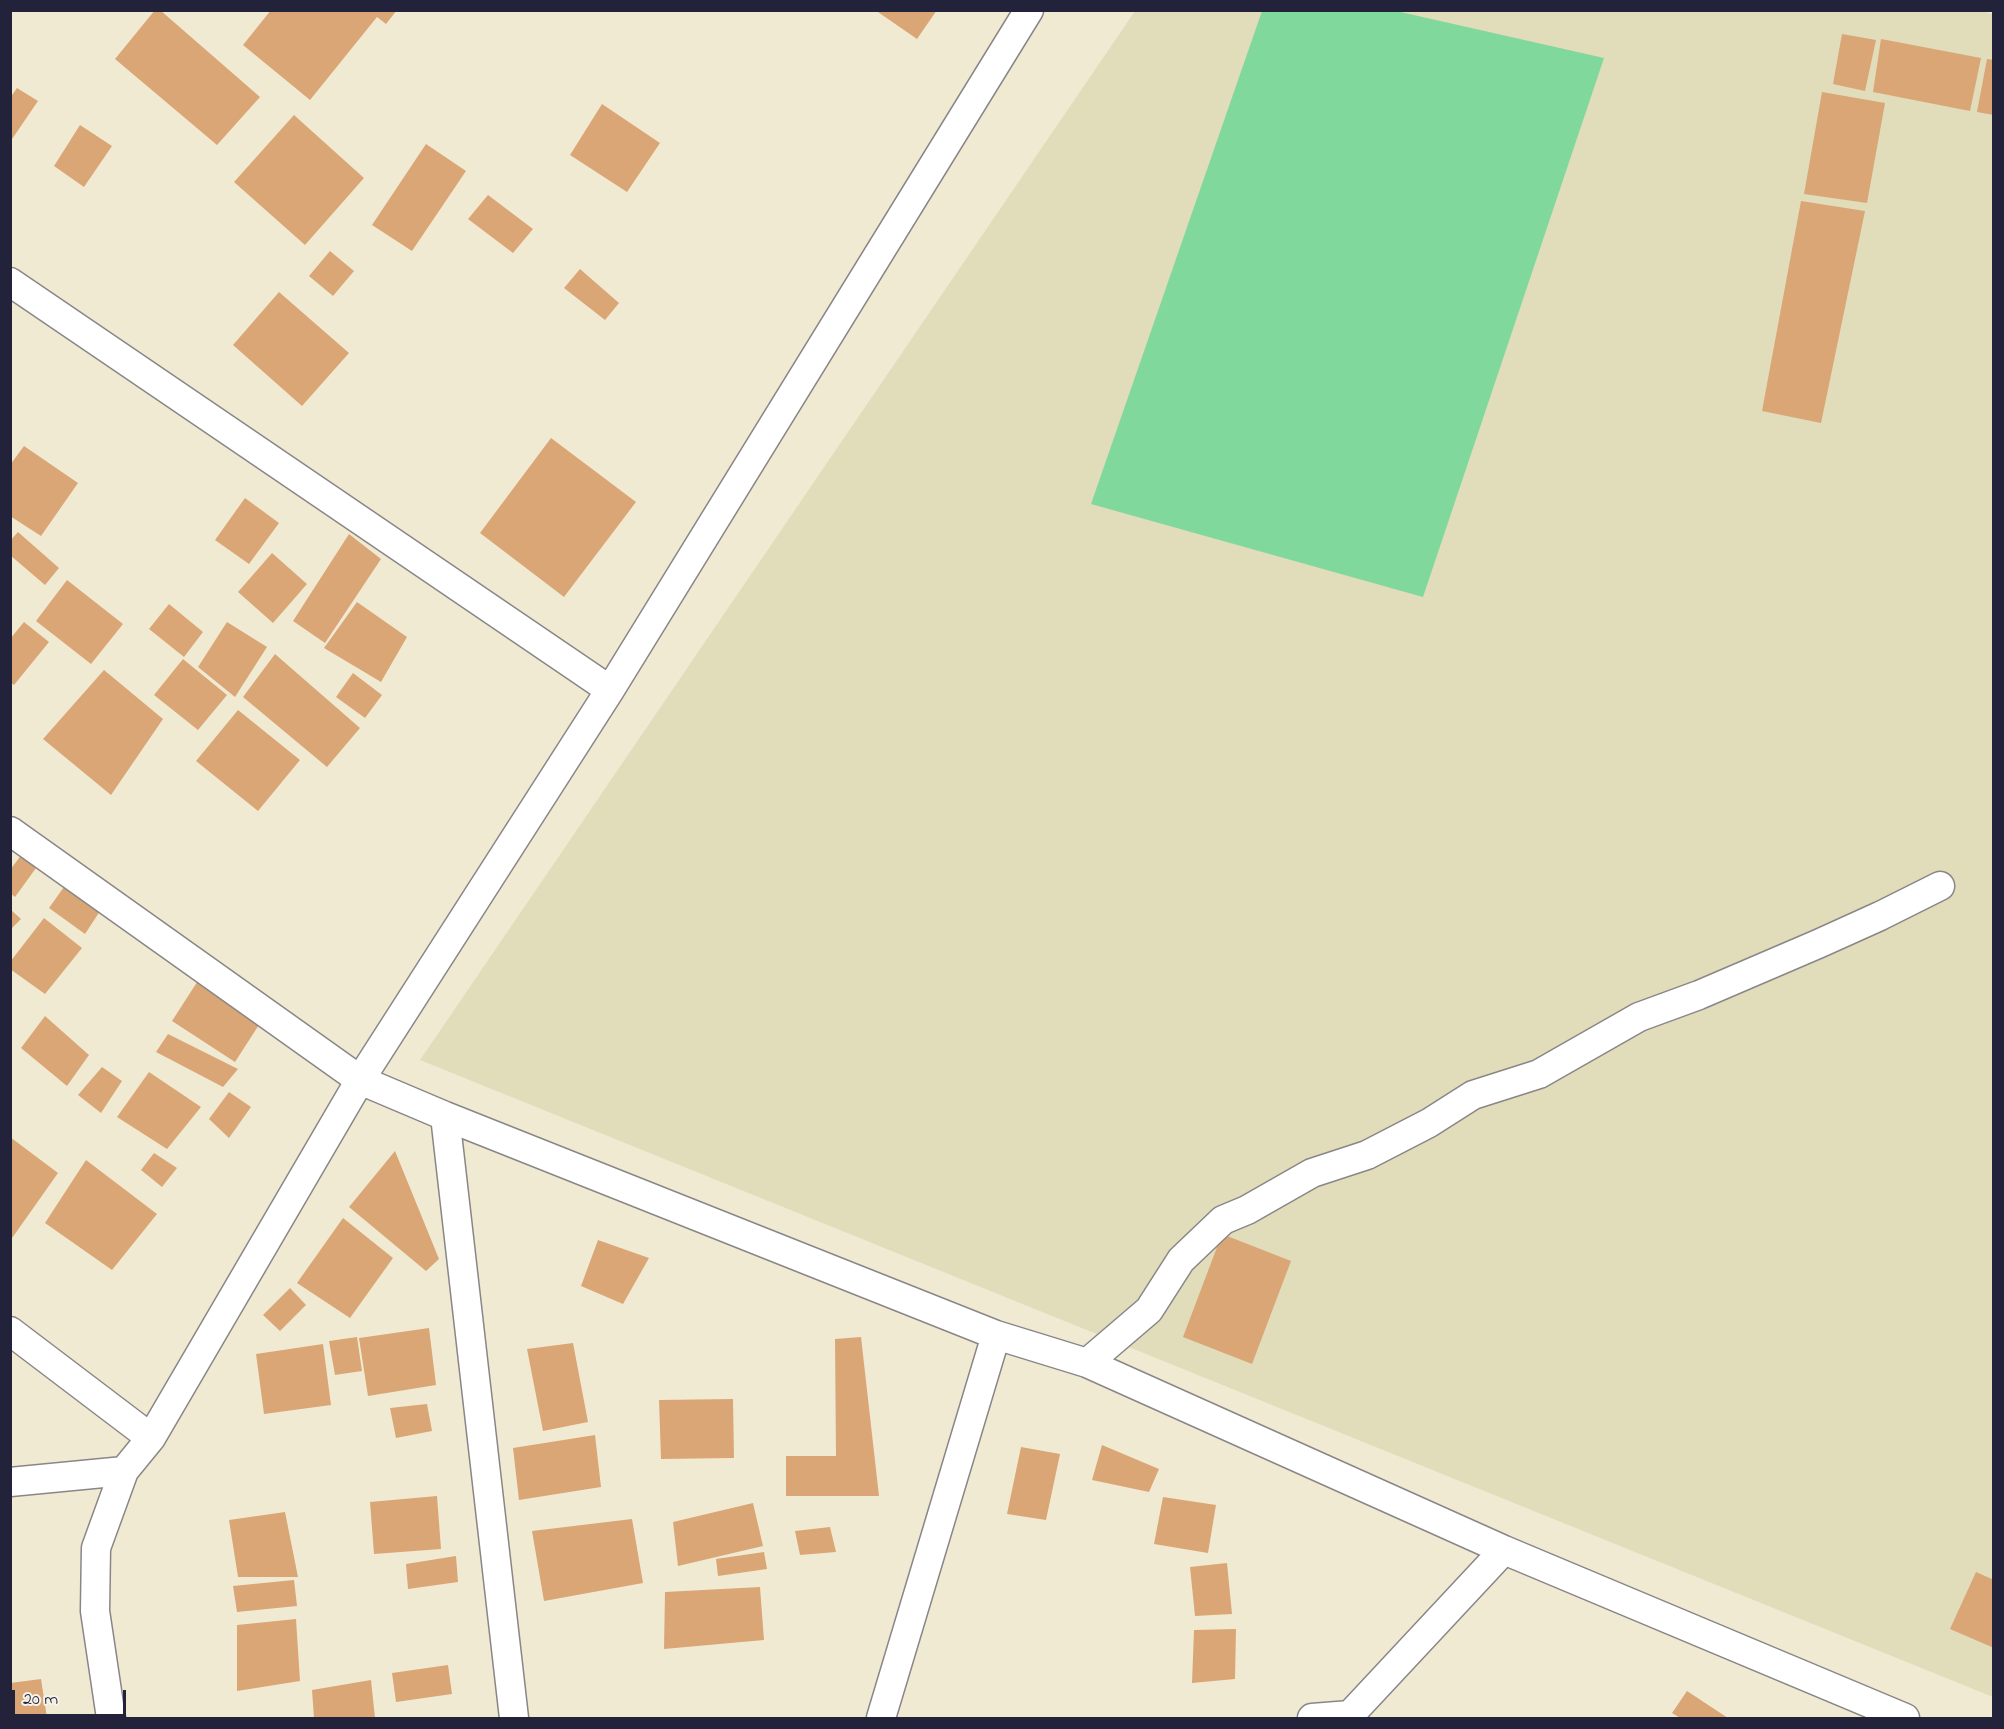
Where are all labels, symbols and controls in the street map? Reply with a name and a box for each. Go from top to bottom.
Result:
scale bar [15,1678,129,1716]
text: 20 m [23,1687,58,1713]

